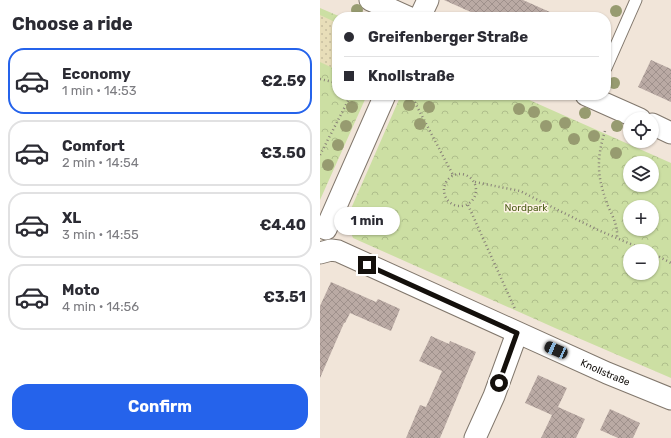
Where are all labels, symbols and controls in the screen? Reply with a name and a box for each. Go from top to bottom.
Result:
text: Choose a ride [12,13,133,35]
text: Greifenberger Straße [368,28,528,46]
icon: car [14,63,50,99]
text: Economy [62,65,131,83]
text: Knollstraße [368,67,455,85]
text: €2.59 [261,72,306,90]
text: 1 min · 14:53 [62,83,137,98]
map controls [623,112,659,280]
button: locate [623,112,659,148]
icon: car [14,135,50,171]
text: Comfort [62,137,125,155]
text: €3.50 [260,144,306,162]
text: 2 min · 14:54 [62,155,139,170]
button: layers [623,156,659,192]
button: + [623,200,659,236]
park label: Nordpark [505,202,548,214]
icon: car [14,207,50,243]
callout: 1 min [334,207,400,235]
text: XL [62,209,81,227]
text: 1 min [350,213,384,228]
text: €4.40 [259,216,306,234]
text: 3 min · 14:55 [62,227,139,242]
button: − [623,244,659,280]
route end [358,256,376,274]
icon: car [14,279,50,315]
text: Moto [62,281,100,299]
text: €3.51 [263,288,306,306]
text: 4 min · 14:56 [62,299,139,314]
car [543,340,569,360]
street label: Knollstraße [579,357,632,389]
route start [490,374,508,392]
button: Confirm [12,384,308,430]

